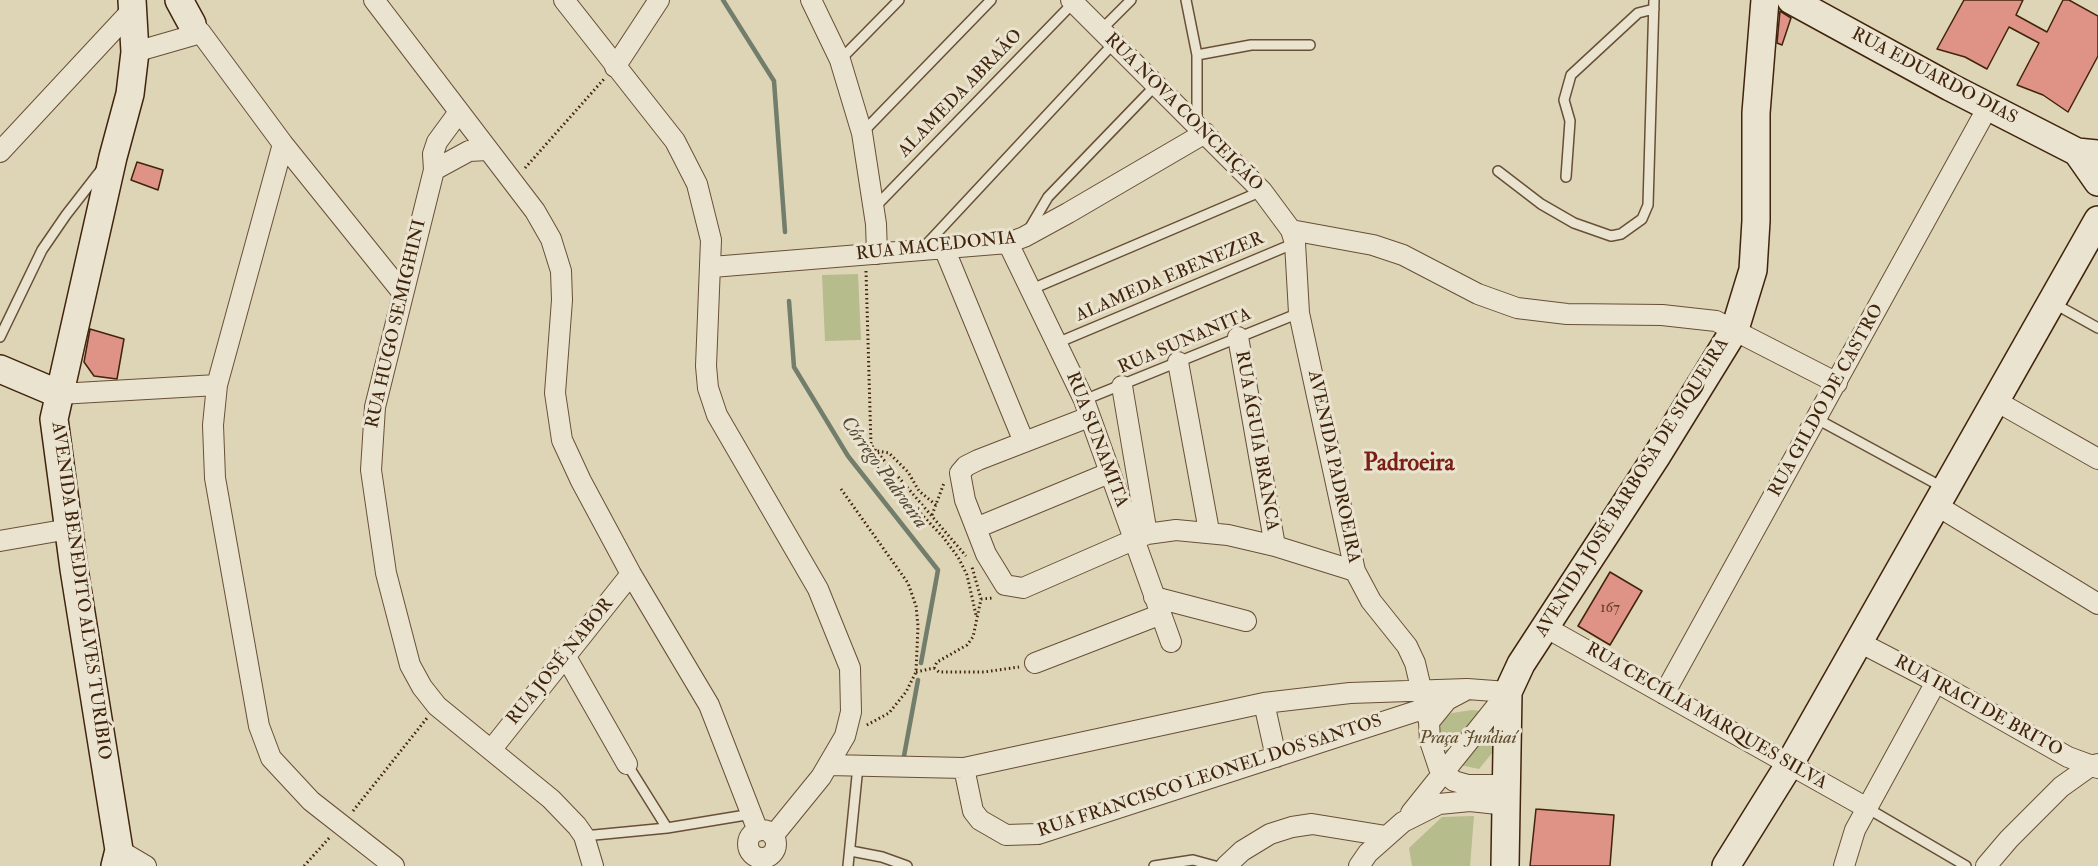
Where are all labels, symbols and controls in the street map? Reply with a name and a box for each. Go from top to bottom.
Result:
street label: RUA EDUARDO DIAS [1847,24,2021,130]
street label: ALAMEDA ABRAÃO [894,26,1028,162]
street label: RUA NOVA CONCEIÇÃO [1099,29,1267,197]
street label: RUA HUGO SEMIGHINI [362,218,432,430]
street label: RUA MACEDONIA [855,228,1017,266]
street label: ALAMEDA EBENEZER [1073,229,1267,327]
street label: RUA GILDO DE CASTRO [1765,301,1889,501]
street label: RUA SUNANITA [1115,304,1255,380]
street label: AVENIDA JOSÉ BARBOSA DE SIQUEIRA [1532,335,1734,641]
street label: RUA ÁGUIA BRANCA [1230,349,1282,533]
street label: RUA SUNAMITA [1060,369,1132,511]
street label: AVENIDA PADROEIRA [1302,369,1364,565]
water label: Córrego Padroeira [834,412,932,534]
street label: AVENIDA BENEDITO ALVES TURÍBIO [46,421,114,761]
district label: Padroeira [1364,451,1454,479]
street label: RUA JOSÉ NABOR [503,594,619,730]
house number: 167 [1600,600,1620,618]
street label: RUA CECÍLIA MARQUES SILVA [1582,639,1830,795]
street label: RUA IRACI DE BRITO [1890,652,2066,762]
street label: RUA FRANCISCO LEONEL DOS SANTOS [1035,711,1385,843]
park label: Praça Jundiaí [1419,728,1517,750]

